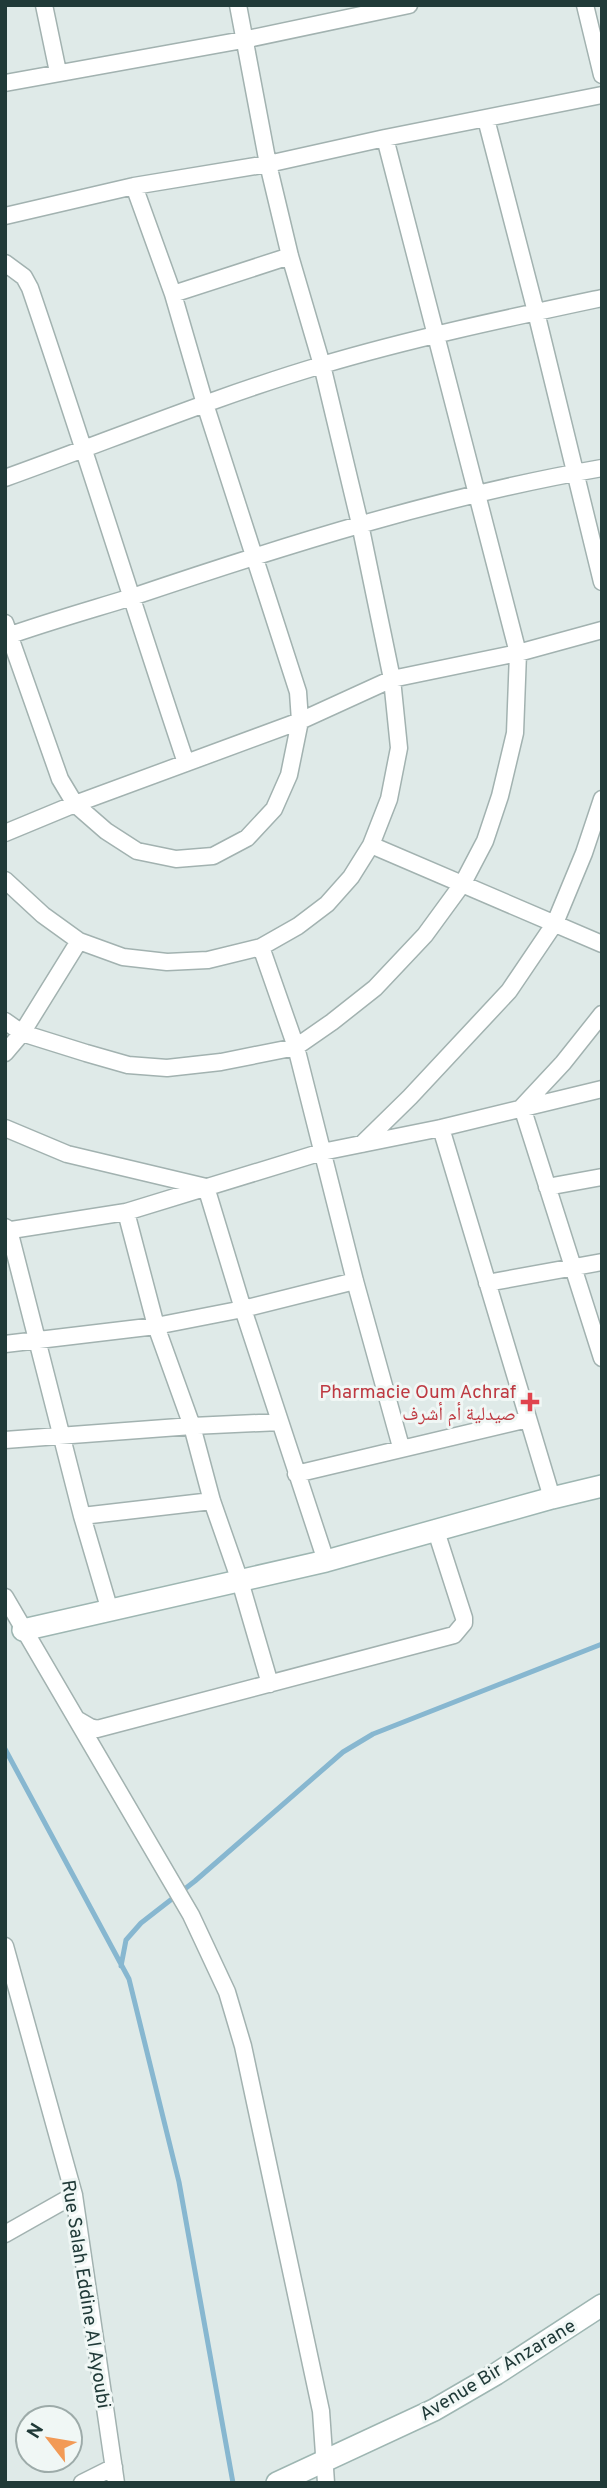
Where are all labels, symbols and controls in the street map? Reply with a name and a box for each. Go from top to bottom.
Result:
place label: Pharmacie Oum Achraf صيدلية أم أشرف [319,1381,517,1427]
marker: Pharmacie Oum Achraf صيدلية أم أشرف [522,1394,538,1410]
street label: Rue Salah Eddine Al Ayoubi [55,2178,115,2410]
street label: Avenue Bir Anzarane [415,2315,581,2427]
north arrow [14,2404,84,2474]
text: N [22,2419,50,2443]

